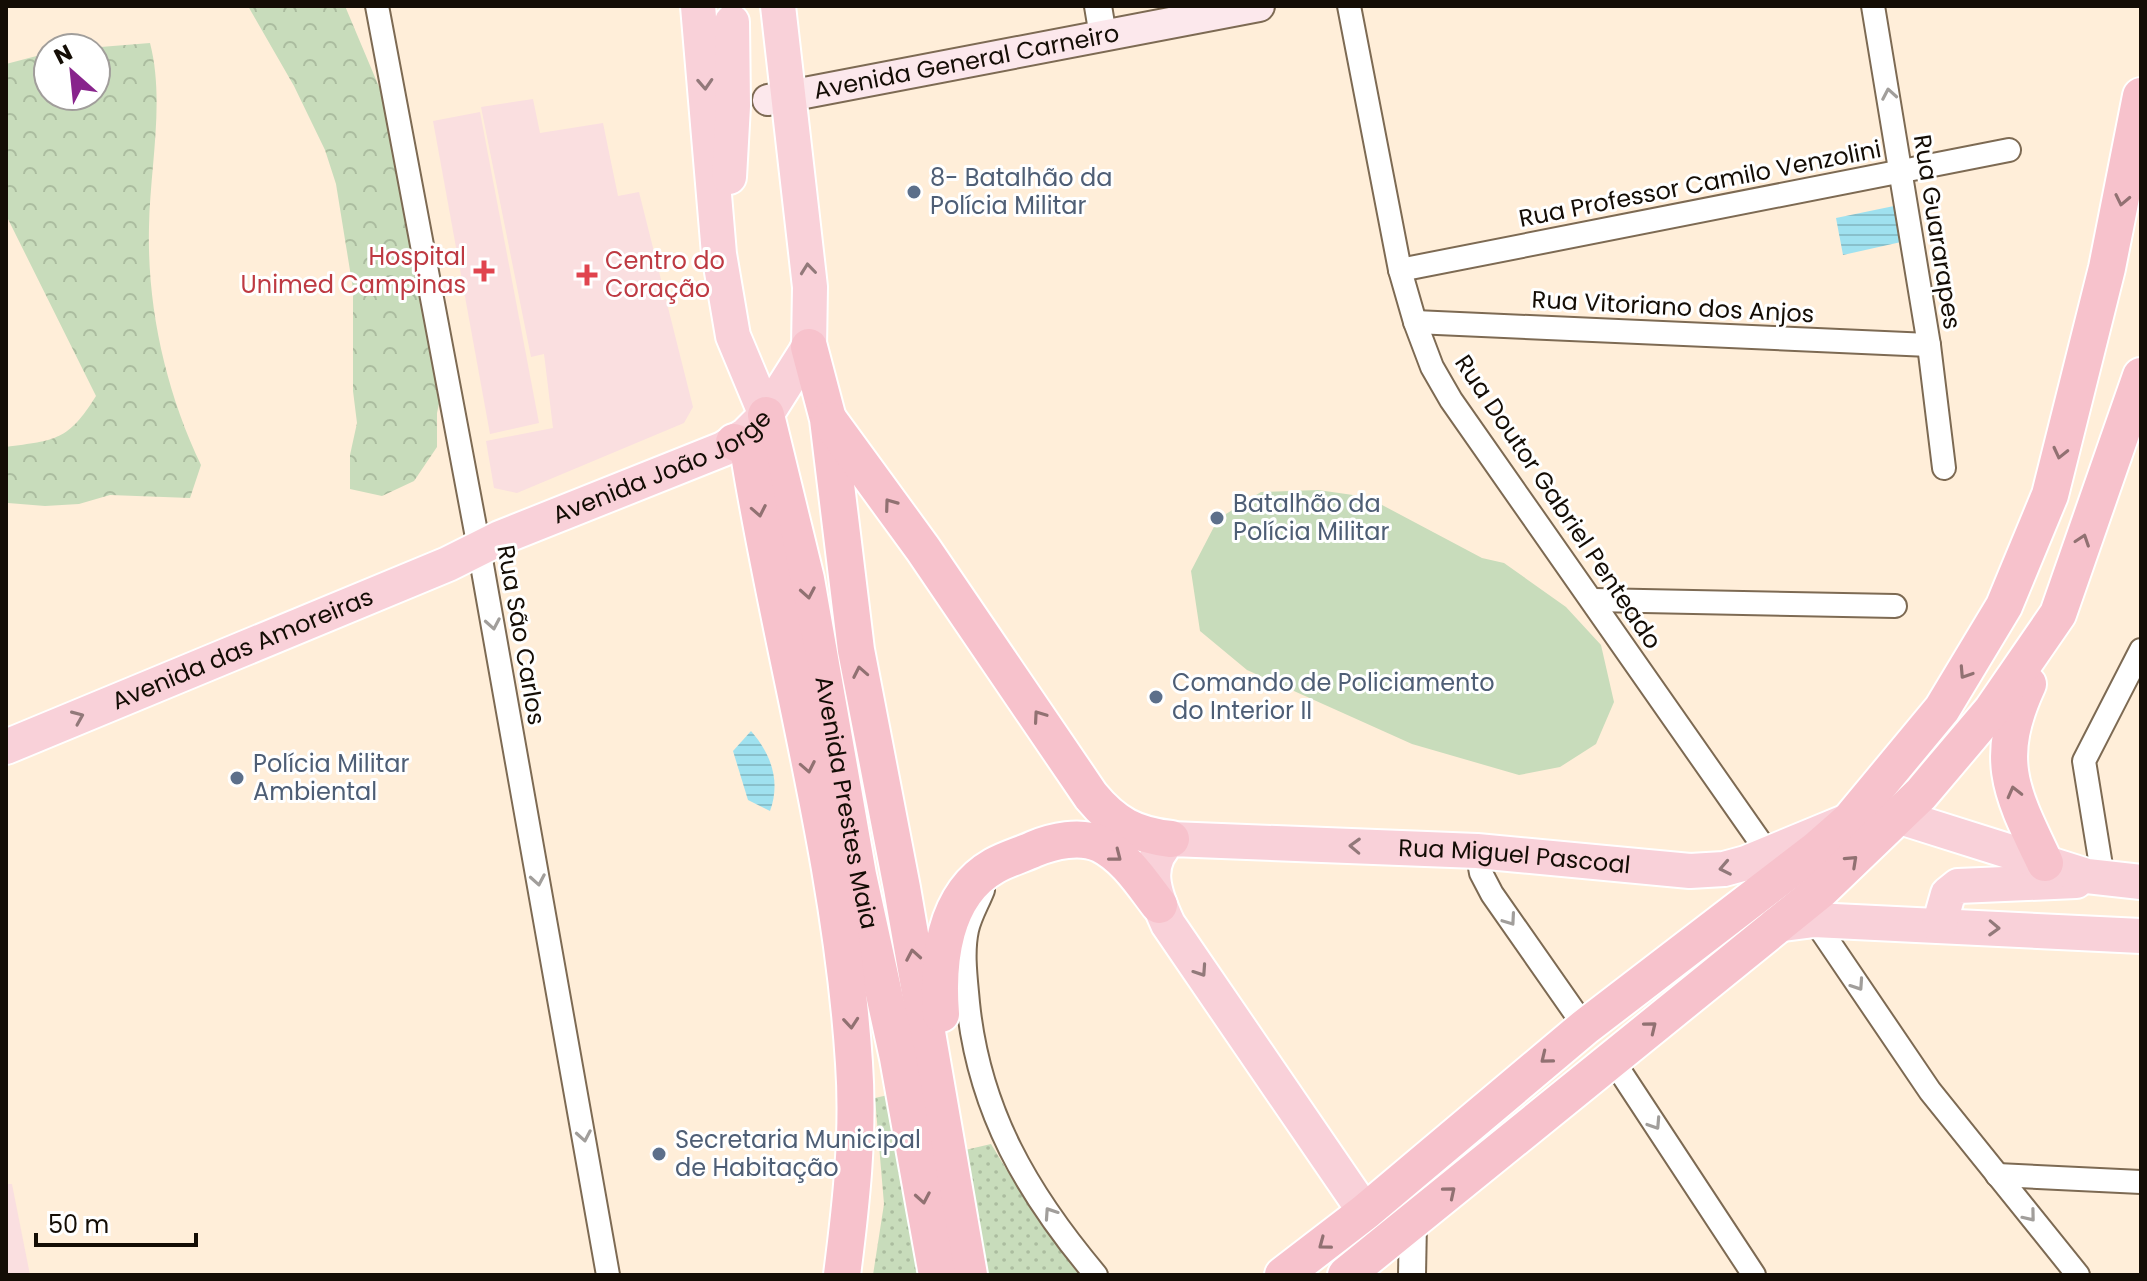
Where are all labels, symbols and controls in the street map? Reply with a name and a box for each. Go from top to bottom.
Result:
street label: Avenida General Carneiro [811,16,1122,107]
north arrow [32,32,112,112]
text: N [49,37,78,72]
one-way arrow [697,78,714,91]
one-way arrow [1881,87,1898,101]
street label: Rua Professor Camilo Venzolini [1516,132,1884,235]
street label: Rua Guararapes [1906,132,1969,332]
place label: 8- Batalhão da Polícia Militar [930,161,1112,222]
marker: 8- Batalhão da Polícia Militar [905,183,923,201]
one-way arrow [2114,193,2131,207]
place label: Hospital Unimed Campinas [241,240,466,301]
place label: Centro do Coração [605,244,725,305]
marker: Hospital Unimed Campinas [473,260,495,282]
one-way arrow [799,262,816,275]
marker: Centro do Coração [576,264,598,286]
street label: Rua Vitoriano dos Anjos [1531,283,1815,330]
street label: Rua Doutor Gabriel Penteado [1447,348,1670,655]
street label: Avenida João Jorge [548,402,779,531]
one-way arrow [2052,445,2069,459]
place label: Batalhão da Polícia Militar [1233,487,1390,548]
one-way arrow [885,498,899,512]
one-way arrow [749,505,766,518]
marker: Batalhão da Polícia Militar [1208,509,1226,527]
one-way arrow [2074,534,2090,548]
street label: Rua São Carlos [489,542,554,727]
street label: Avenida das Amoreiras [107,580,378,717]
one-way arrow [799,586,816,600]
one-way arrow [483,618,500,631]
one-way arrow [852,665,869,678]
one-way arrow [1960,665,1975,679]
place label: Comando de Policiamento do Interior II [1172,666,1495,727]
street label: Avenida Prestes Maia [807,673,886,932]
marker: Comando de Policiamento do Interior II [1147,688,1165,706]
one-way arrow [70,710,84,727]
one-way arrow [1034,711,1049,725]
place label: Polícia Militar Ambiental [253,747,410,808]
one-way arrow [799,760,816,773]
marker: Polícia Militar Ambiental [228,769,246,787]
one-way arrow [2007,785,2024,799]
street label: Rua Miguel Pascoal [1398,831,1632,881]
one-way arrow [1348,838,1361,855]
one-way arrow [1107,847,1122,861]
one-way arrow [1842,857,1857,871]
one-way arrow [1719,858,1732,875]
one-way arrow [529,874,546,887]
one-way arrow [1500,912,1515,926]
one-way arrow [1988,920,2001,937]
one-way arrow [905,948,922,962]
one-way arrow [1191,963,1206,977]
one-way arrow [1848,976,1863,990]
one-way arrow [842,1017,859,1030]
one-way arrow [1642,1022,1657,1036]
one-way arrow [1541,1049,1556,1063]
one-way arrow [1645,1115,1660,1129]
place label: Secretaria Municipal de Habitação [675,1123,921,1184]
one-way arrow [575,1130,592,1143]
marker: Secretaria Municipal de Habitação [650,1145,668,1163]
one-way arrow [1441,1187,1456,1201]
one-way arrow [914,1191,931,1205]
scale bar [36,1197,196,1247]
one-way arrow [1045,1207,1060,1221]
one-way arrow [2020,1207,2035,1221]
text: 50 m [48,1208,109,1241]
one-way arrow [1318,1234,1333,1248]

